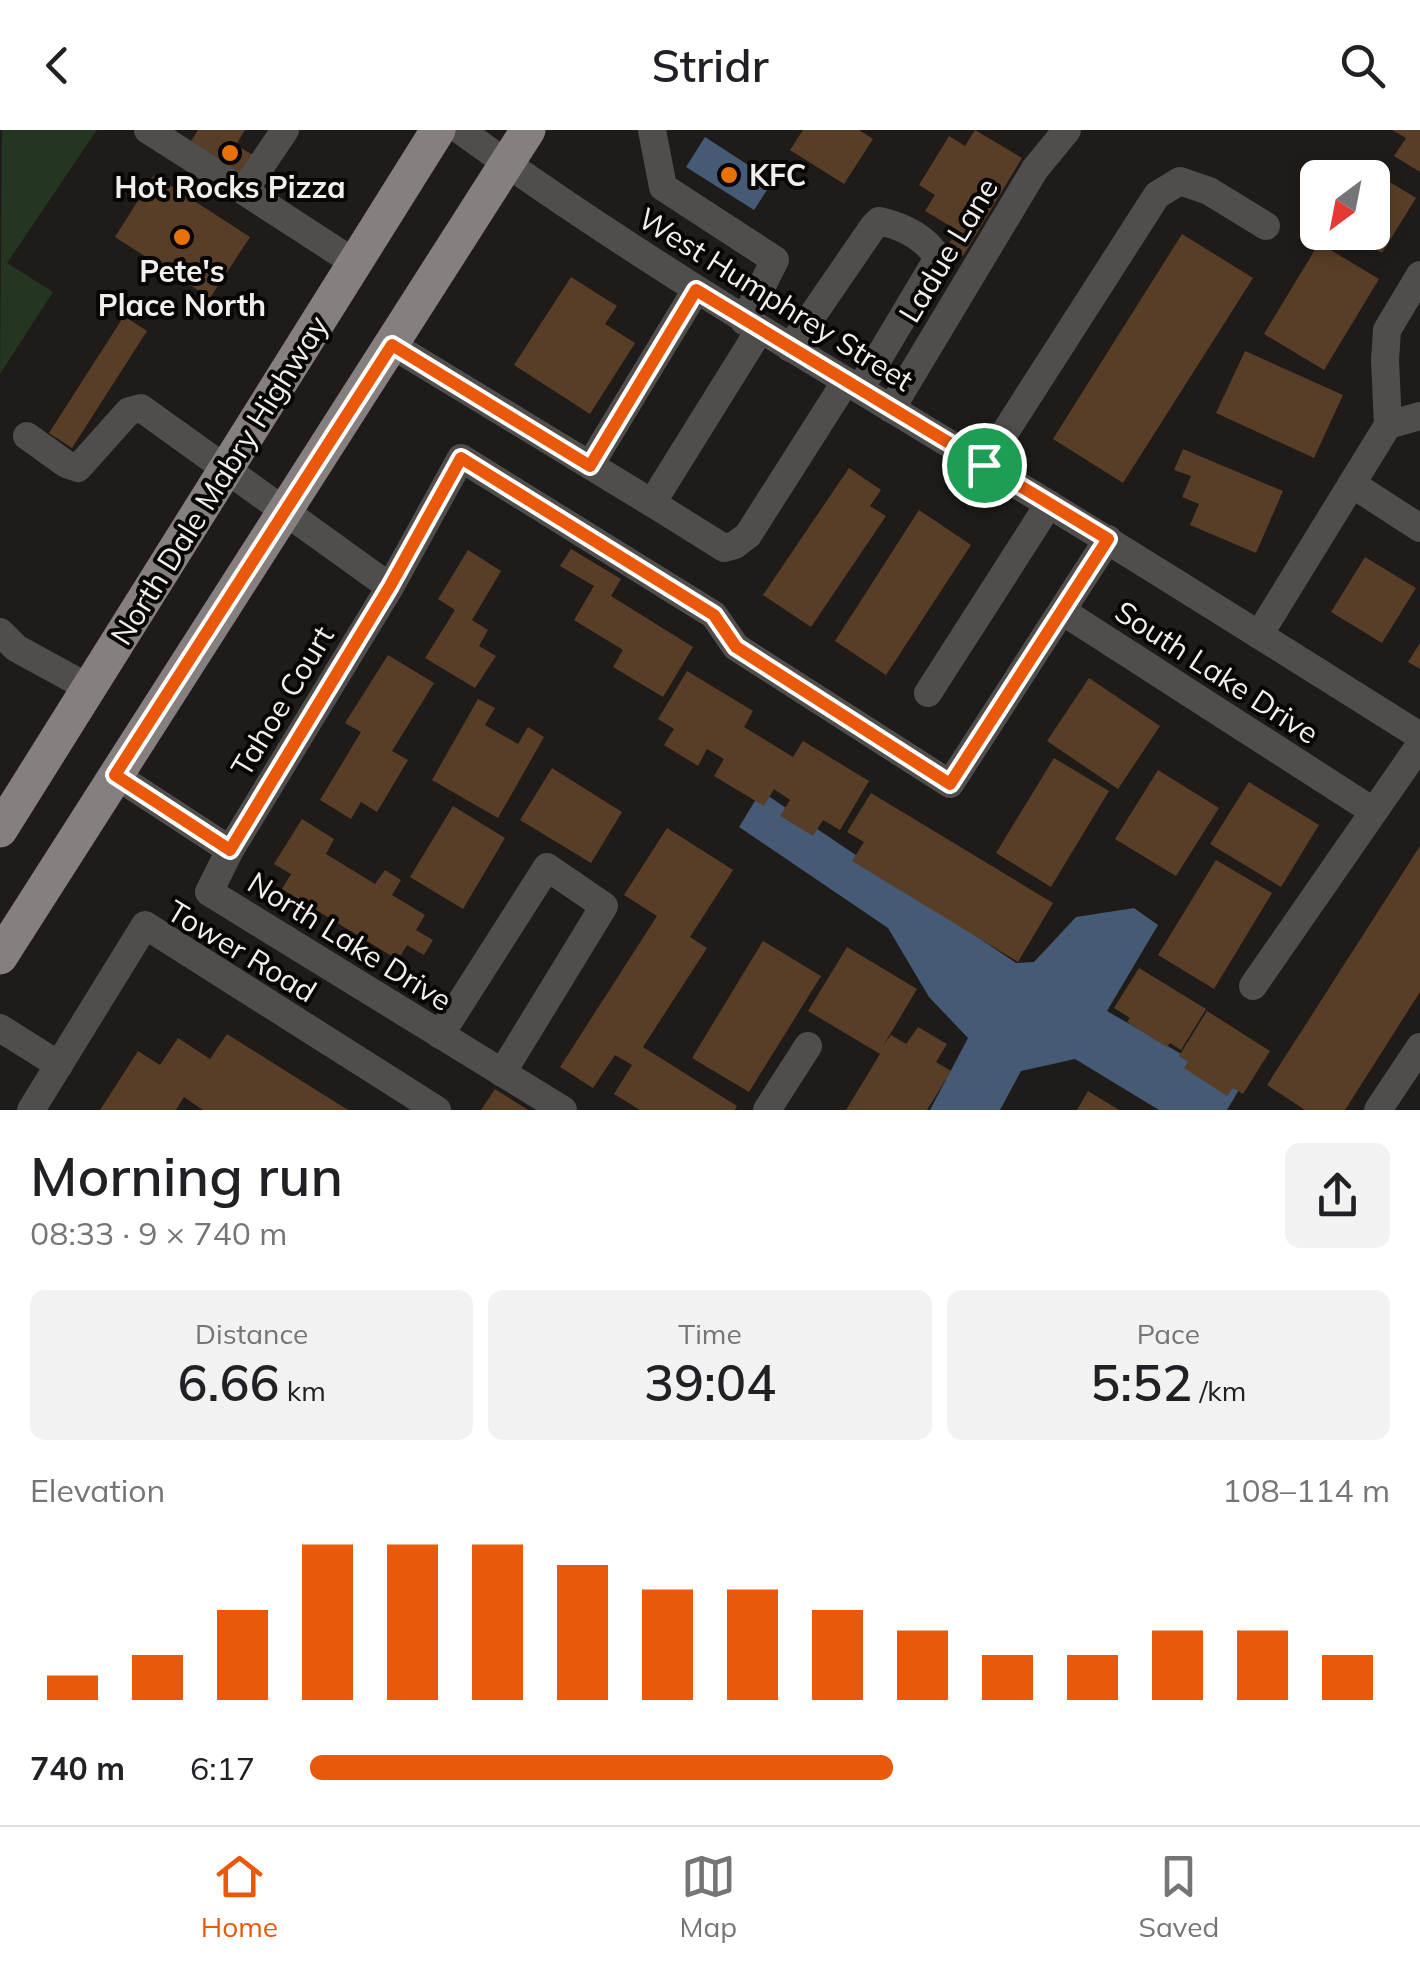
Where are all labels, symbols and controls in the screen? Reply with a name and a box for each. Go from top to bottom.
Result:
text: Stridr [651,37,769,93]
icon: back [30,38,85,93]
icon: search [1335,38,1390,93]
marker: Hot Rocks Pizza [219,142,241,164]
place label: KFC [749,156,806,194]
north arrow [1300,160,1390,250]
map controls [1300,160,1390,250]
marker: KFC [718,164,740,186]
place label: Hot Rocks Pizza [114,168,346,206]
street label: Ladue Lane [890,171,1006,329]
street label: West Humphrey Street [632,199,920,399]
marker: Pete's Place North [171,226,193,248]
place label: Pete's Place North [98,252,266,324]
street label: North Dale Mabry Highway [102,308,336,652]
pin [942,423,1027,508]
icon: arrive [957,438,1012,493]
street label: South Lake Drive [1108,592,1326,752]
street label: Tahoe Court [222,619,342,783]
street label: North Lake Drive [241,863,459,1019]
street label: Tower Road [161,892,323,1010]
text: Morning run [30,1141,343,1210]
button: share [1285,1143,1390,1248]
text: 08:33 · 9 × 740 m [30,1213,287,1253]
text: Distance [195,1316,308,1351]
text: Time [678,1316,742,1351]
text: Pace [1137,1316,1200,1351]
text: 6.66 [178,1351,279,1414]
text: 39:04 [644,1351,776,1414]
text: 5:52 [1090,1351,1192,1414]
text: km [279,1373,326,1408]
text: /km [1192,1373,1246,1408]
text: Elevation [30,1470,165,1510]
text: 108–114 m [1222,1470,1390,1510]
text: 740 m [30,1748,125,1788]
text: 6:17 [190,1748,255,1788]
tab: Home [201,1849,278,1944]
tab: Map [679,1849,737,1944]
tab: Saved [1138,1849,1219,1944]

